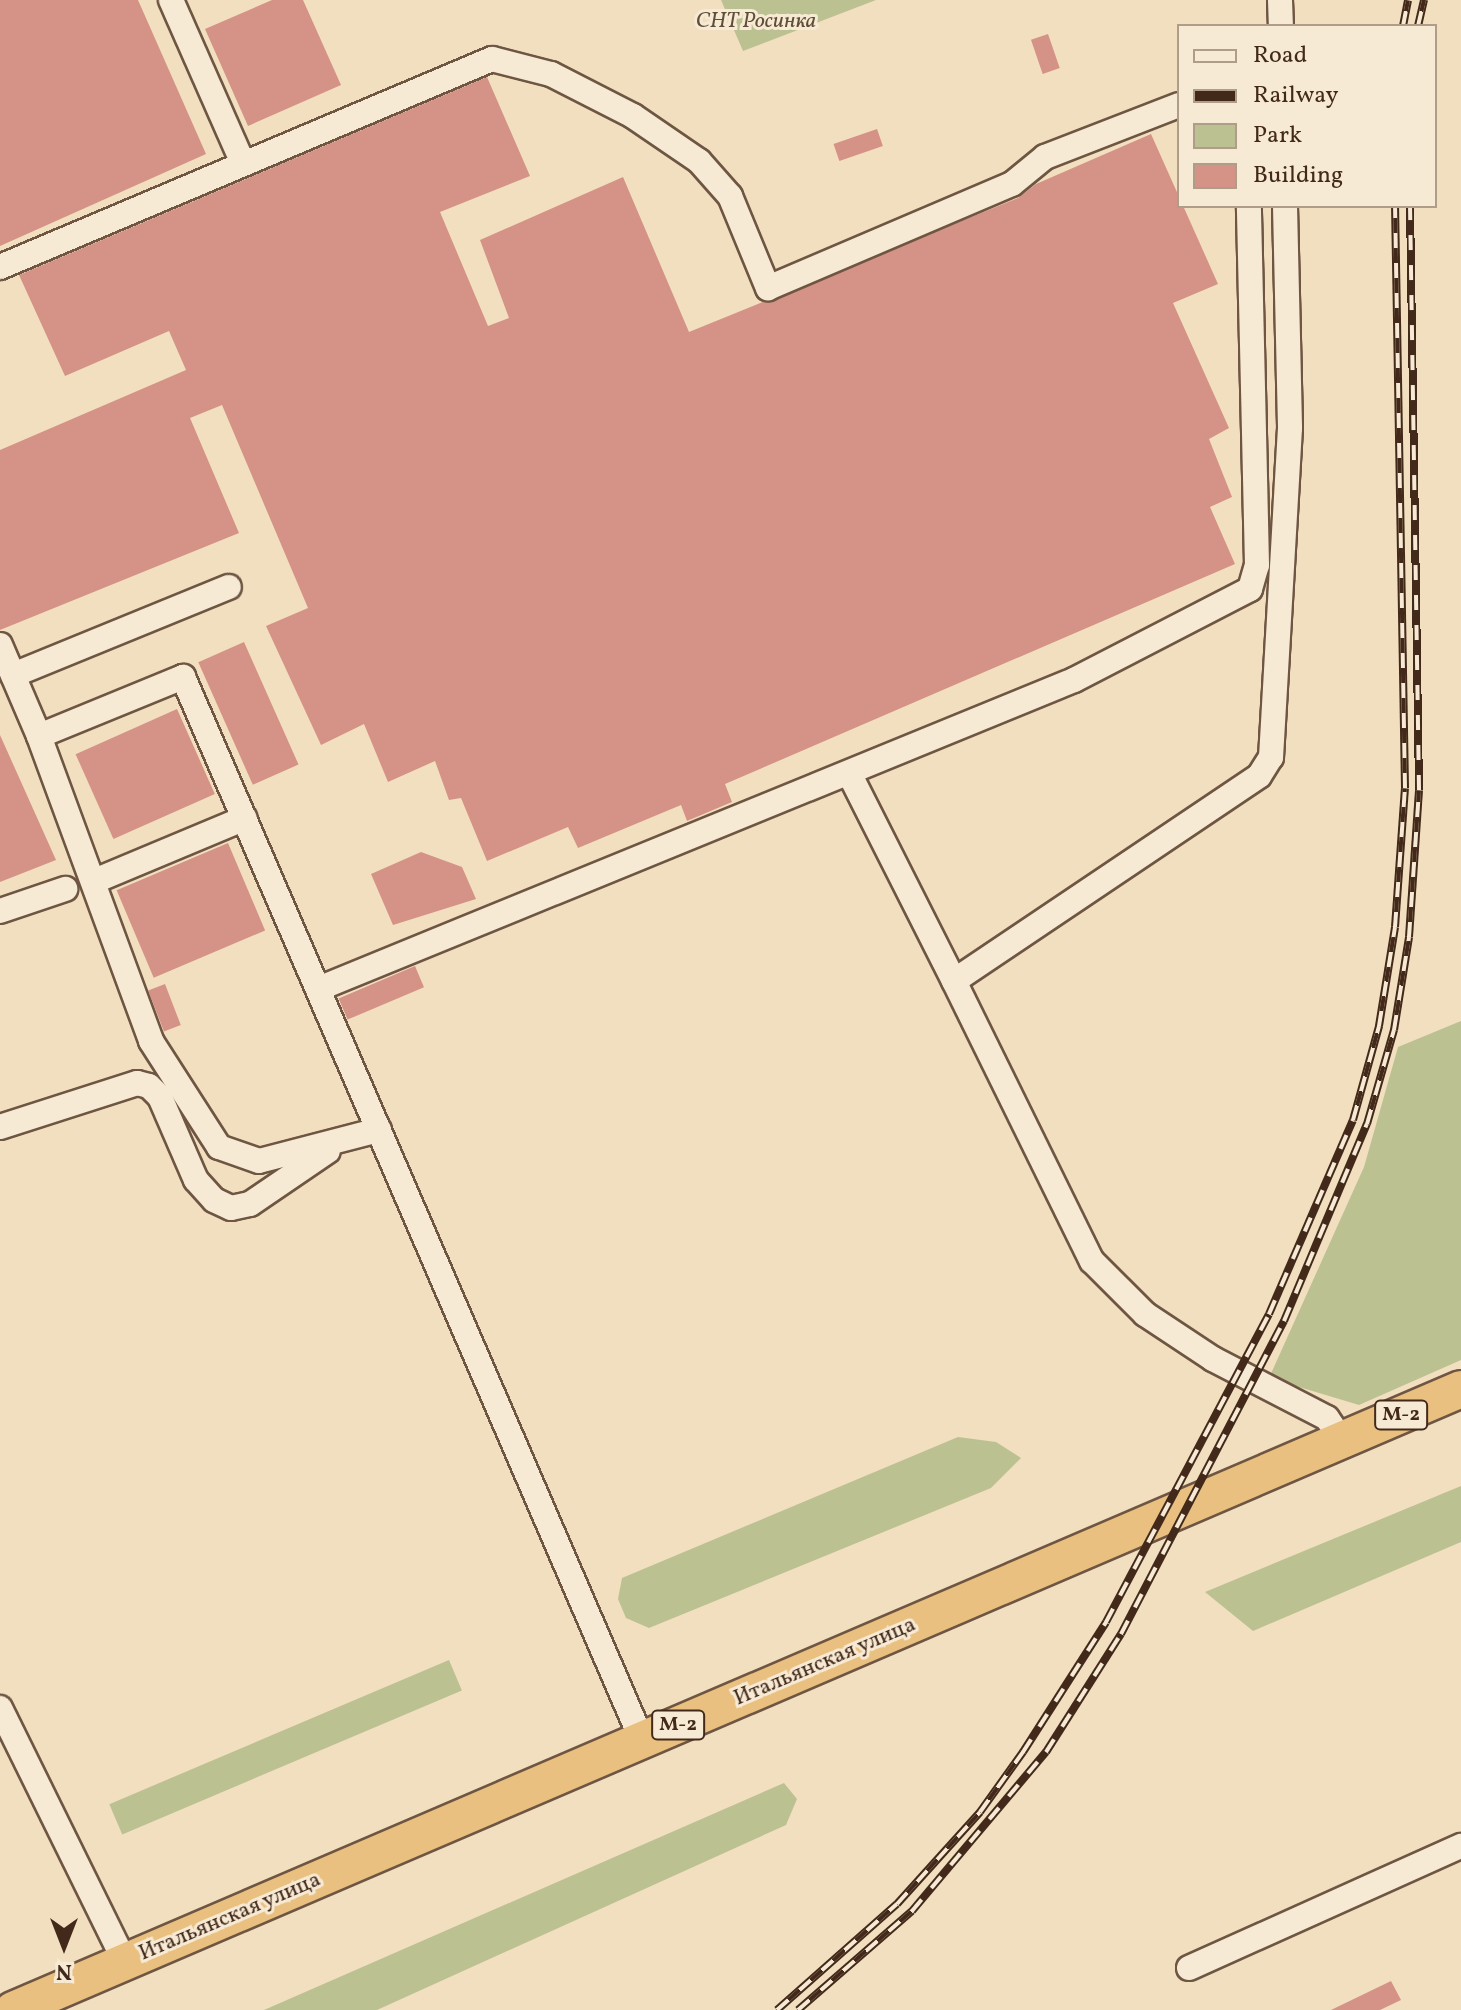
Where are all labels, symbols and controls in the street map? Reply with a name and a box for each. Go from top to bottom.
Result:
park label: СНТ Росинка [696,9,816,35]
legend [1177,24,1437,208]
text: Road [1253,39,1307,73]
text: Railway [1253,79,1339,113]
text: Park [1253,119,1302,153]
text: Building [1253,159,1343,193]
road number: М-2 [1373,1399,1429,1431]
street label: Итальянская улица [730,1612,920,1712]
road number: М-2 [650,1709,706,1741]
street label: Итальянская улица [135,1867,325,1967]
north arrow [24,1906,104,1986]
text: N [56,1955,72,1986]

